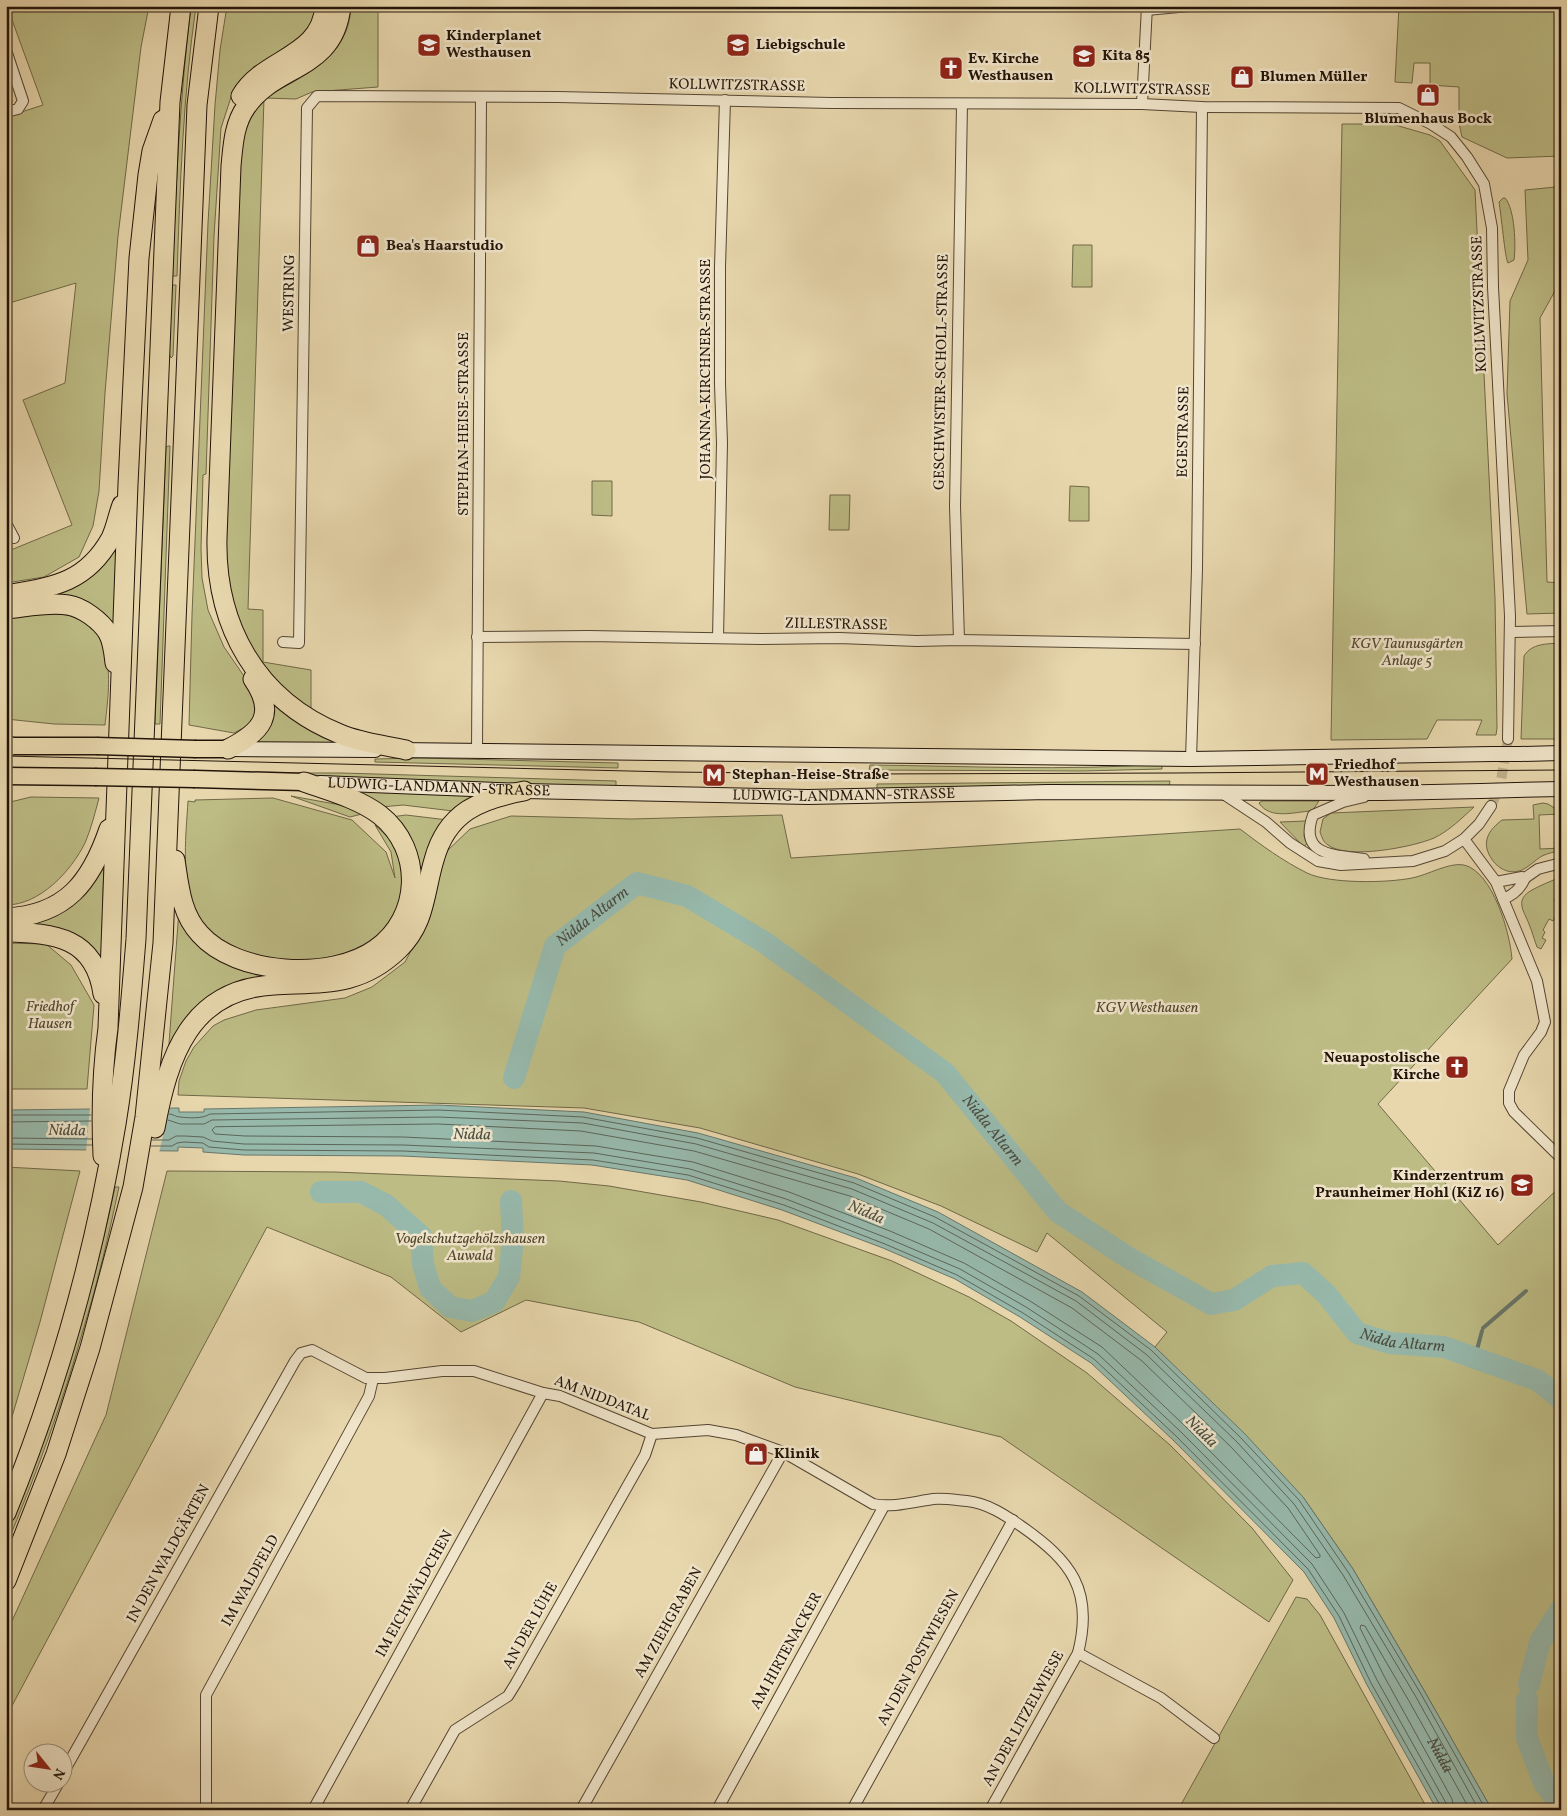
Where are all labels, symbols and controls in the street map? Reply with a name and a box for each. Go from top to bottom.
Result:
place label: Kinderplanet Westhausen [446,26,542,64]
school or university icon: Kinderplanet Westhausen [416,32,442,58]
school or university icon: Liebigschule [725,32,751,58]
place label: Liebigschule [756,35,846,56]
school or university icon: Kita 85 [1071,43,1097,69]
place label: Kita 85 [1102,46,1150,67]
place label: Ev. Kirche Westhausen [968,49,1053,87]
church icon: Ev. Kirche Westhausen [938,55,964,81]
shop icon: Blumen Müller [1229,64,1255,90]
place label: Blumen Müller [1260,67,1367,88]
street label: KOLLWITZSTRASSE [668,74,806,98]
street label: KOLLWITZSTRASSE [1073,78,1211,102]
shop icon: Blumenhaus Bock [1415,82,1441,108]
place label: Blumenhaus Bock [1364,109,1492,130]
shop icon: Bea's Haarstudio [355,233,381,259]
street label: KOLLWITZSTRASSE [1467,235,1493,373]
place label: Bea's Haarstudio [386,236,504,257]
street label: WESTRING [279,254,301,332]
street label: GESCHWISTER-SCHOLL-STRASSE [929,254,955,490]
street label: JOHANNA-KIRCHNER-STRASSE [696,259,717,479]
street label: STEPHAN-HEISE-STRASSE [454,332,475,516]
street label: EGESTRASSE [1173,386,1195,478]
street label: ZILLESTRASSE [784,614,888,636]
park label: KGV Taunusgärten Anlage 5 [1351,634,1464,672]
place label: Friedhof Westhausen [1334,755,1419,793]
metro station icon: Friedhof Westhausen [1304,761,1330,787]
metro station icon: Stephan-Heise-Straße [701,762,727,788]
place label: Stephan-Heise-Straße [732,765,890,786]
street label: LUDWIG-LANDMANN-STRASSE [327,773,551,802]
street label: LUDWIG-LANDMANN-STRASSE [732,783,956,808]
water label: Nidda Altarm [552,882,634,952]
park label: Friedhof Hausen [26,997,77,1035]
park label: KGV Westhausen [1096,998,1198,1019]
place label: Neuapostolische Kirche [1324,1048,1440,1086]
church icon: Neuapostolische Kirche [1444,1054,1470,1080]
water label: Nidda Altarm [956,1090,1028,1171]
water label: Nidda [48,1120,86,1142]
water label: Nidda [453,1124,491,1146]
place label: Kinderzentrum Praunheimer Hohl (KiZ 16) [1315,1166,1504,1204]
school or university icon: Kinderzentrum Praunheimer Hohl (KiZ 16) [1509,1172,1535,1198]
water label: Nidda [844,1195,888,1231]
park label: Vogelschutzgehölzshausen Auwald [395,1229,545,1267]
water label: Nidda Altarm [1357,1323,1446,1358]
street label: AM NIDDATAL [551,1371,654,1427]
water label: Nidda [1180,1411,1222,1453]
shop icon: Klinik [743,1441,769,1467]
place label: Klinik [774,1444,820,1465]
street label: IN DEN WALDGÄRTEN [122,1481,216,1627]
street label: IM EICHWÄLDCHEN [371,1527,459,1661]
street label: IM WALDFELD [217,1531,285,1631]
street label: AM ZIEHGRABEN [630,1564,708,1682]
street label: AN DER LÜHE [498,1579,564,1673]
street label: AN DEN POSTWIESEN [873,1586,965,1730]
street label: AM HIRTENACKER [746,1589,828,1713]
street label: AN DER LITZELWIESE [978,1647,1070,1791]
water label: Nidda [1421,1734,1458,1778]
north arrow [22,1744,72,1794]
text: N [47,1765,69,1783]

